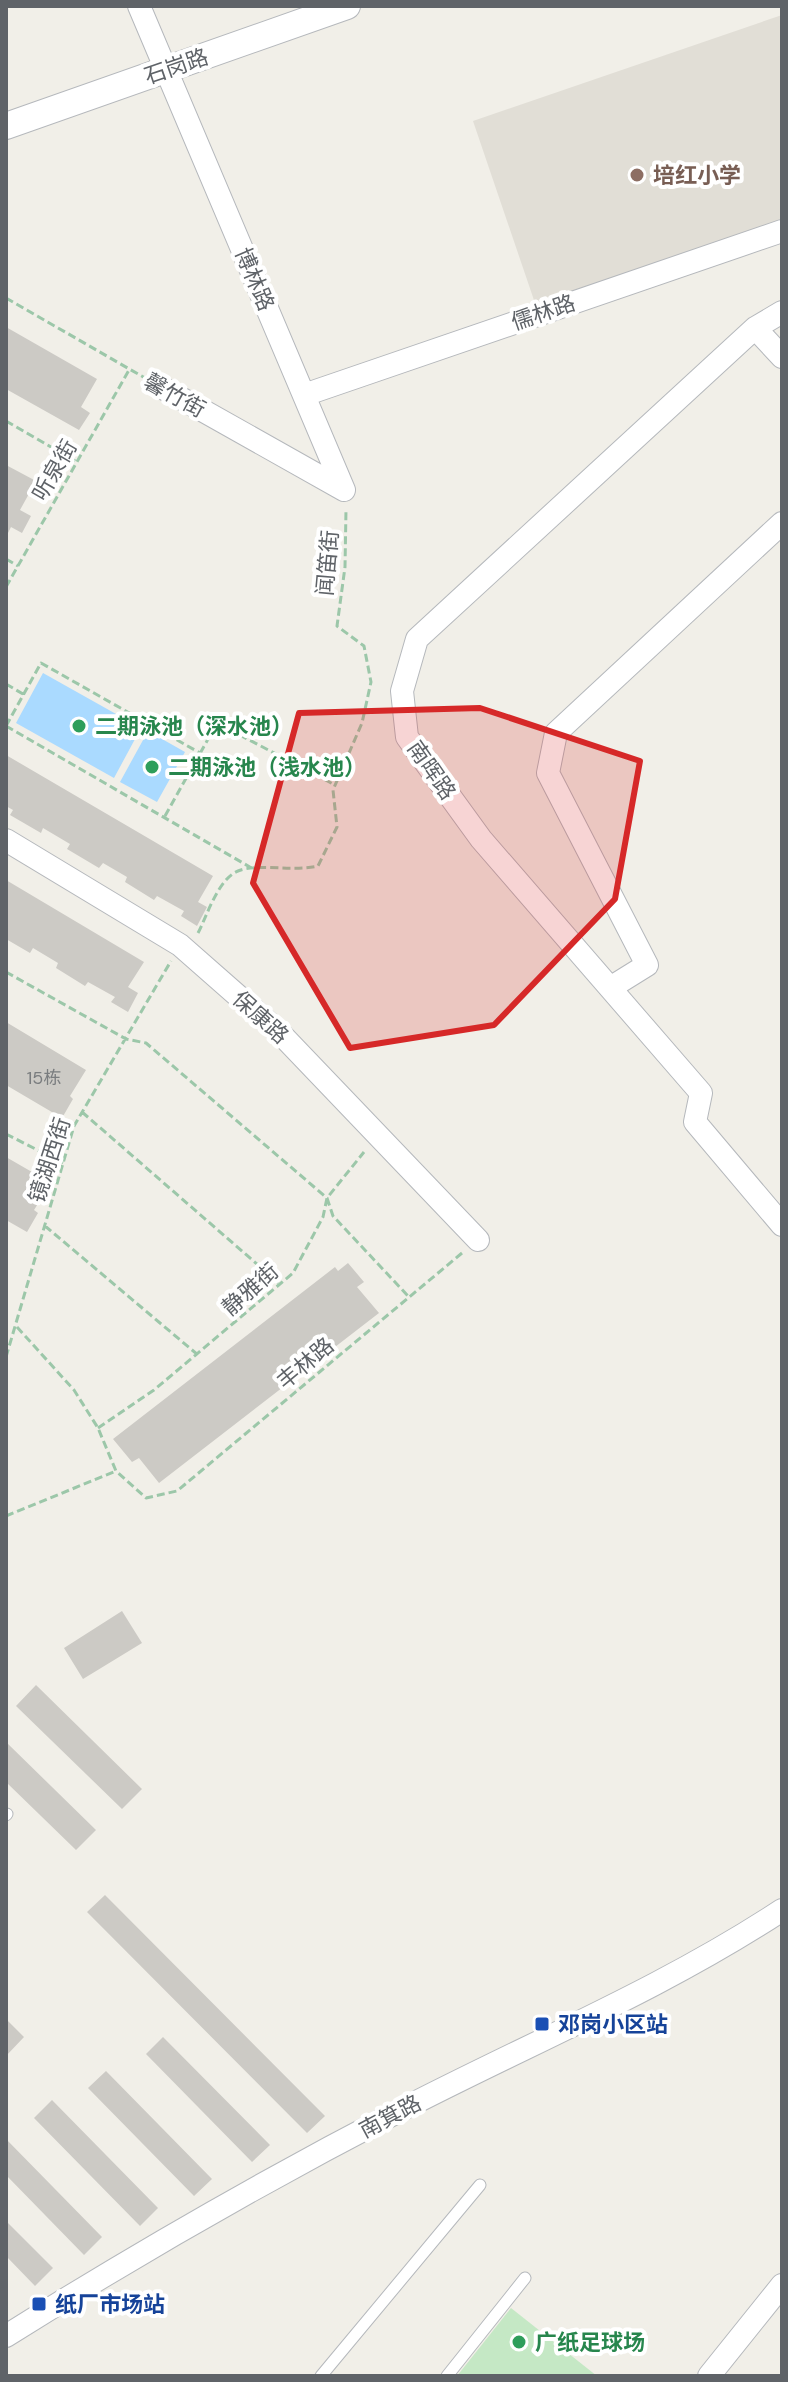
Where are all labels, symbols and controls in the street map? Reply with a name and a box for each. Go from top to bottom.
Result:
street label: 石岗路 [140,42,212,91]
place label: 培红小学 [653,161,741,190]
marker: 培红小学 [628,166,646,184]
street label: 博林路 [228,243,281,315]
street label: 儒林路 [507,288,579,337]
street label: 馨竹街 [139,367,211,424]
street label: 听泉街 [25,434,83,506]
street label: 闻笛街 [310,529,345,597]
place label: 二期泳池（深水池） [95,712,293,741]
marker: 二期泳池（深水池） [70,717,88,735]
street label: 南晖路 [401,735,462,806]
place label: 二期泳池（浅水池） [168,753,366,782]
marker: 二期泳池（浅水池） [143,758,161,776]
street label: 保康路 [226,985,295,1050]
house number: 15栋 [27,1066,61,1090]
street label: 镜湖西街 [22,1114,77,1206]
street label: 静雅街 [216,1257,285,1322]
street label: 丰林路 [271,1331,340,1396]
place label: 邓岗小区站 [558,2010,668,2039]
marker: 邓岗小区站 [533,2015,551,2033]
street label: 南箕路 [354,2088,426,2145]
place label: 纸厂市场站 [55,2290,165,2319]
marker: 纸厂市场站 [30,2295,48,2313]
place label: 广纸足球场 [535,2328,645,2357]
marker: 广纸足球场 [510,2333,528,2351]

